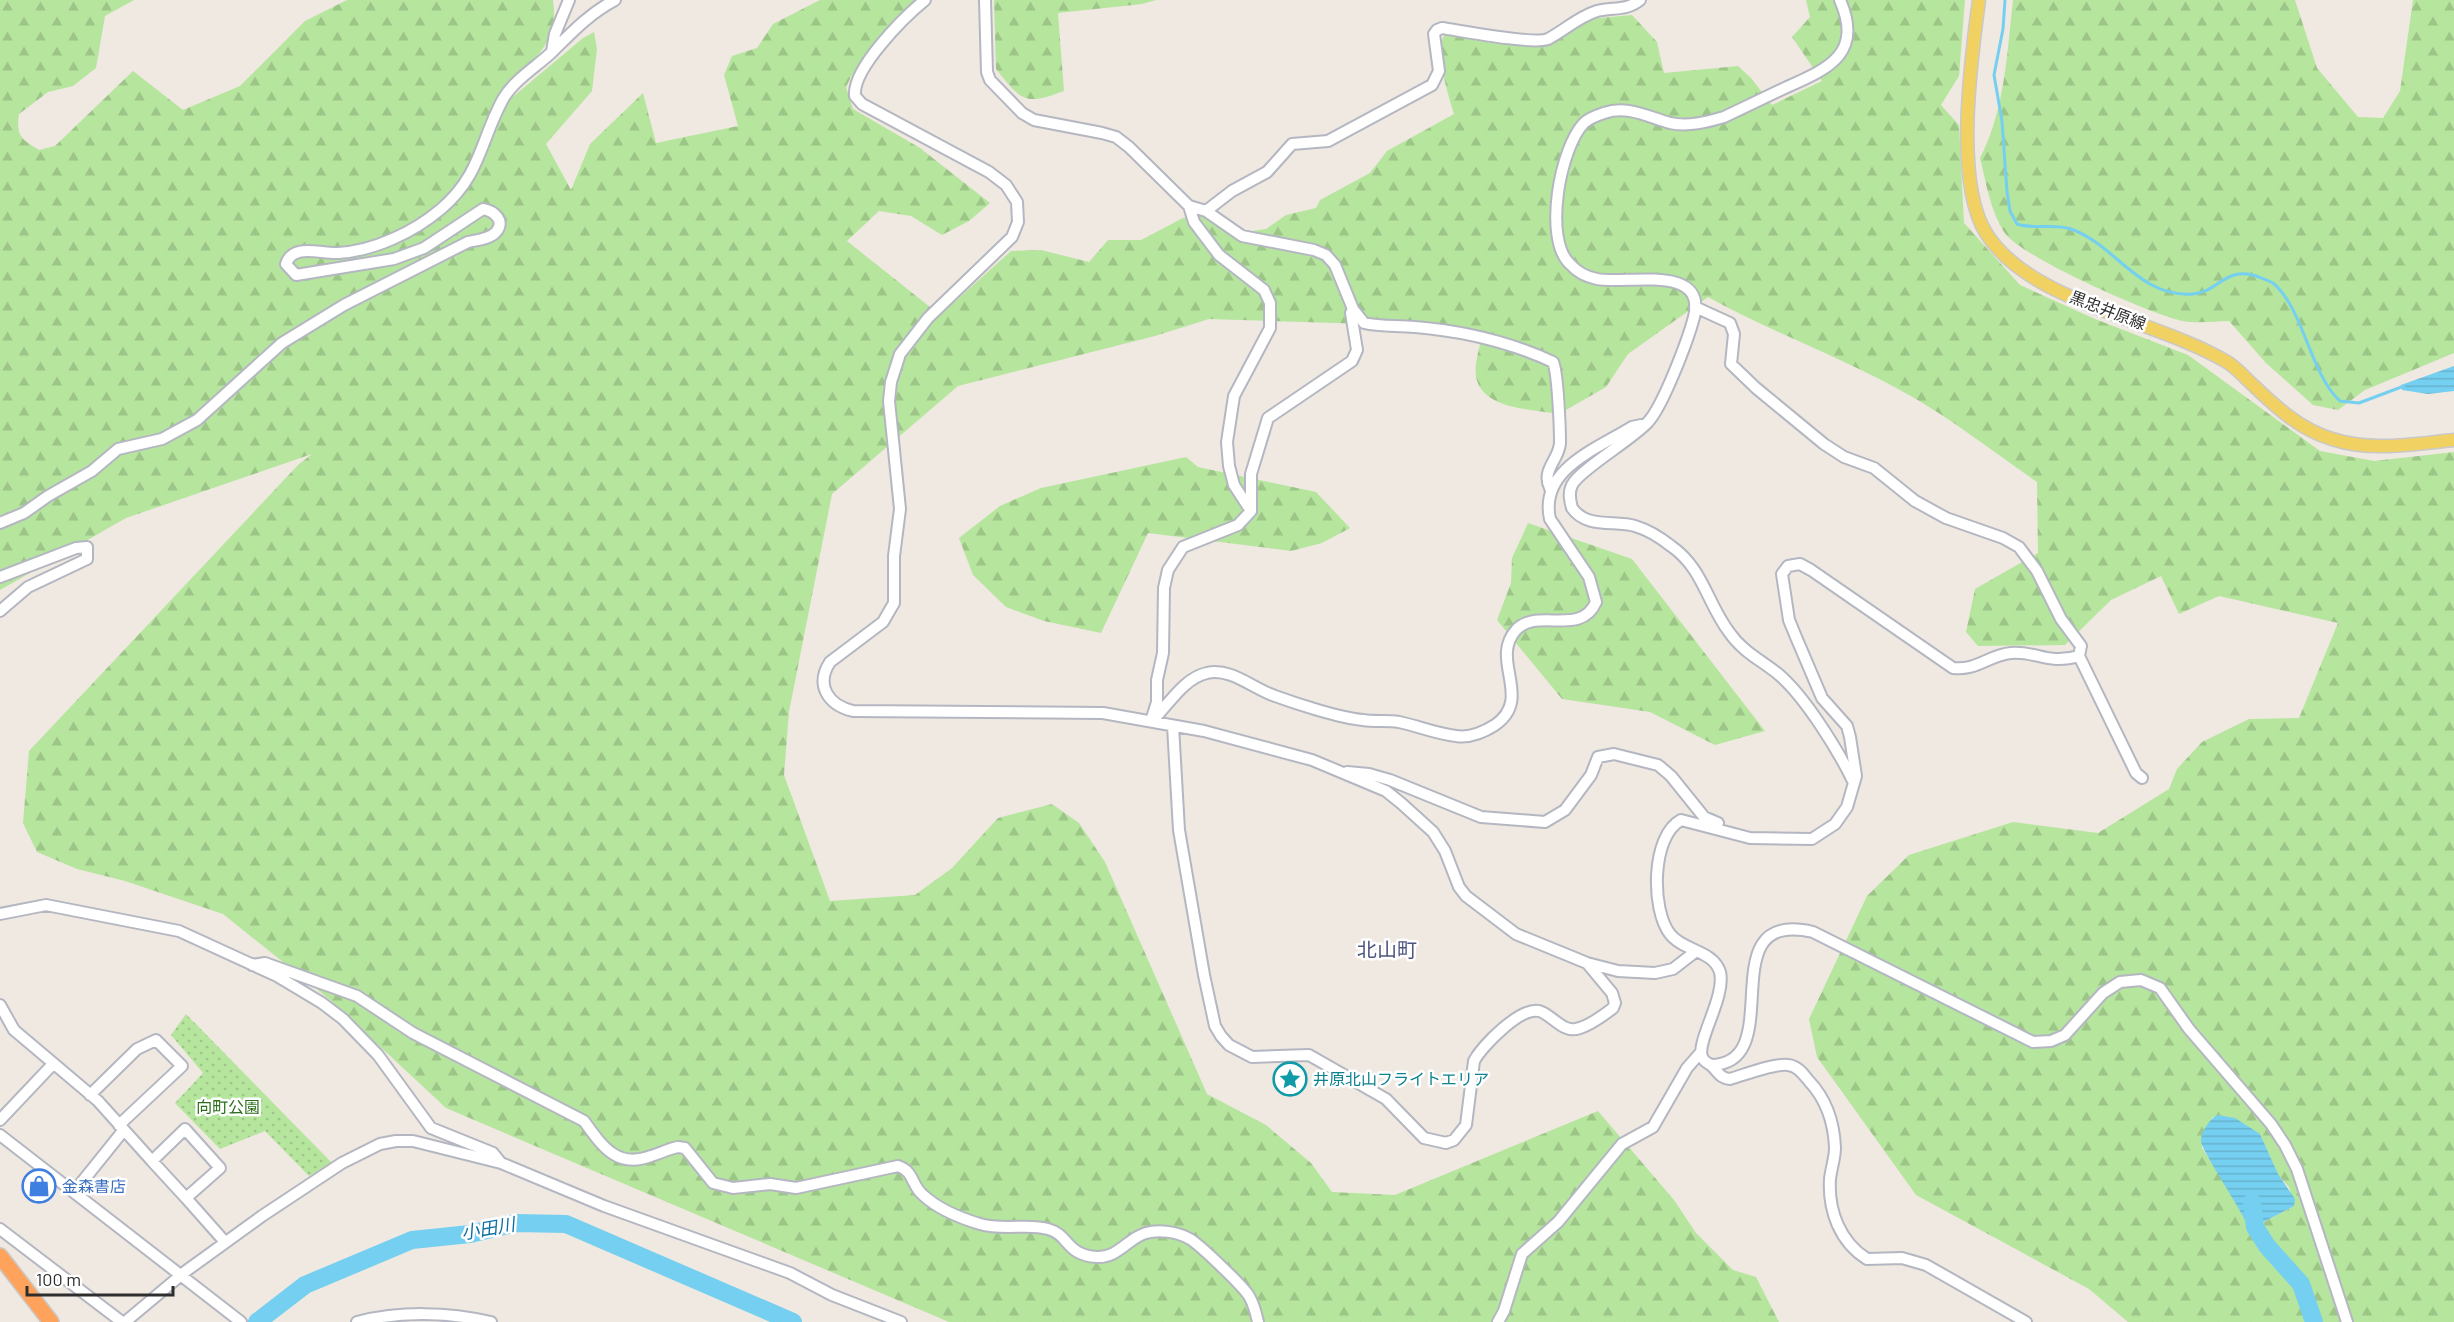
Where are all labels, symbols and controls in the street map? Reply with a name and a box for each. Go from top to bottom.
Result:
street label: 黒忠井原線 [2067,286,2149,333]
district label: 北山町 [1357,937,1417,961]
place icon: 井原北山フライトエリア [1272,1061,1308,1097]
place label: 井原北山フライトエリア [1313,1069,1489,1088]
park label: 向町公園 [196,1097,260,1116]
shop icon: 金森書店 [21,1168,57,1204]
place label: 金森書店 [62,1176,126,1195]
water label: 小田川 [459,1212,518,1244]
scale bar [27,1259,172,1297]
text: 100 m [36,1268,81,1290]

